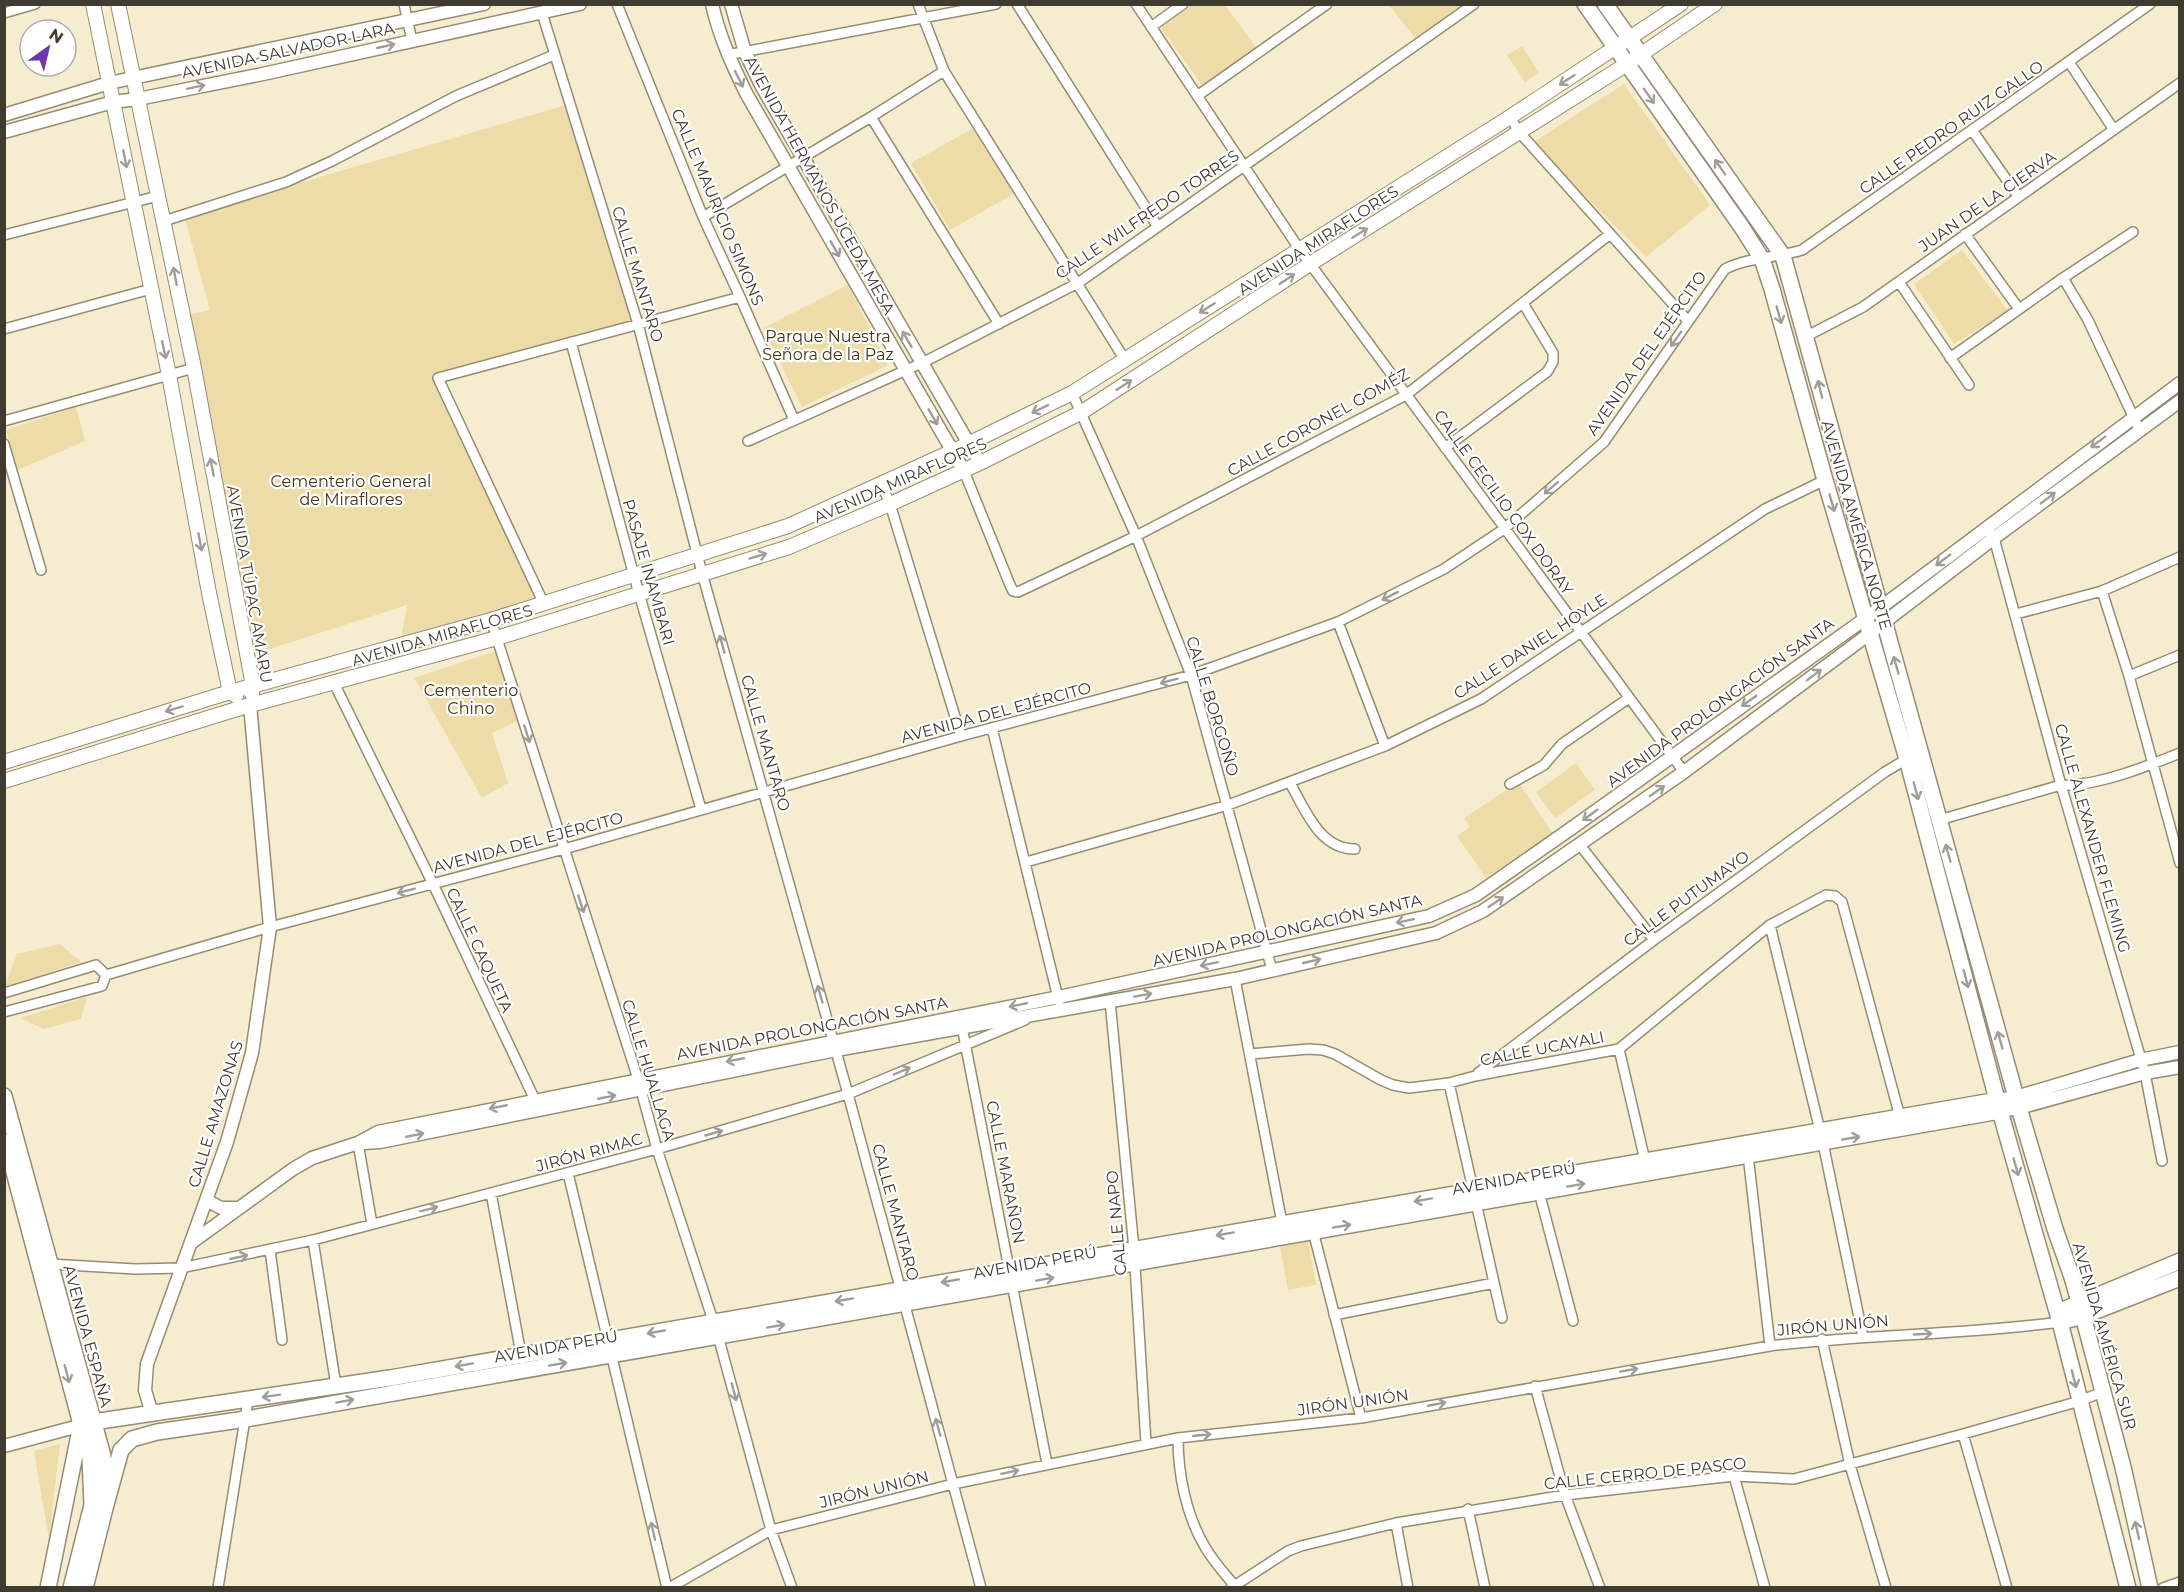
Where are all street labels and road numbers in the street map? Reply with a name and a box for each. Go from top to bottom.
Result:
street label: AVENIDA SALVADOR LARA [180,18,397,82]
street label: AVENIDA HERMANOS UCEDA MESA [740,53,899,318]
street label: CALLE PEDRO RUIZ GALLO [1856,56,2047,198]
street label: CALLE MAURICIO SIMONS [667,106,768,309]
street label: CALLE WILFREDO TORRES [1052,146,1243,283]
street label: JUAN DE LA CIERVA [1914,147,2060,256]
street label: AVENIDA MIRAFLORES [1235,181,1402,299]
street label: CALLE MANTARO [608,204,667,344]
street label: AVENIDA DEL EJÉRCITO [1582,267,1710,439]
street label: CALLE CORONEL GOMÉZ [1224,364,1412,480]
street label: CALLE CECILIO COX DORAY [1430,406,1578,599]
street label: AVENIDA AMÉRICA NORTE [1817,418,1896,632]
street label: AVENIDA MIRAFLORES [811,434,990,527]
street label: AVENIDA TÚPAC AMARU [223,484,276,685]
street label: PASAJE INAMBARI [619,497,678,647]
street label: CALLE DANIEL HOYLE [1450,590,1610,703]
street label: AVENIDA MIRAFLORES [350,601,535,670]
street label: AVENIDA PROLONGACIÓN SANTA [1603,613,1838,791]
street label: CALLE BORGOÑO [1182,634,1243,779]
street label: CALLE MANTARO [737,673,794,814]
street label: AVENIDA DEL EJÉRCITO [899,678,1093,747]
street label: CALLE ALEXANDER FLEMING [2051,721,2134,955]
street label: AVENIDA DEL EJÉRCITO [431,808,625,877]
street label: CALLE PUTUMAYO [1620,846,1753,950]
street label: CALLE CAQUETA [442,885,517,1016]
street label: AVENIDA PROLONGACIÓN SANTA [1151,890,1424,971]
street label: AVENIDA PROLONGACIÓN SANTA [675,993,950,1064]
street label: CALLE HUALLAGA [618,997,679,1144]
street label: CALLE UCAYALI [1479,1027,1606,1070]
street label: CALLE AMAZONAS [184,1038,247,1190]
street label: CALLE MARAÑON [982,1099,1029,1245]
street label: JIRÓN RIMAC [533,1129,644,1176]
street label: CALLE MANTARO [868,1142,923,1283]
street label: AVENIDA PERÚ [1451,1158,1577,1199]
street label: CALLE NAPO [1102,1169,1131,1276]
street label: AVENIDA AMÉRICA SUR [2069,1240,2140,1432]
street label: AVENIDA PERÚ [972,1242,1098,1283]
street label: AVENIDA ESPAÑA [59,1263,116,1410]
street label: JIRÓN UNIÓN [1775,1311,1890,1340]
street label: AVENIDA PERÚ [493,1326,619,1367]
street label: JIRÓN UNIÓN [1295,1385,1410,1420]
street label: CALLE CERRO DE PASCO [1543,1453,1747,1494]
street label: JIRÓN UNIÓN [817,1467,931,1512]

